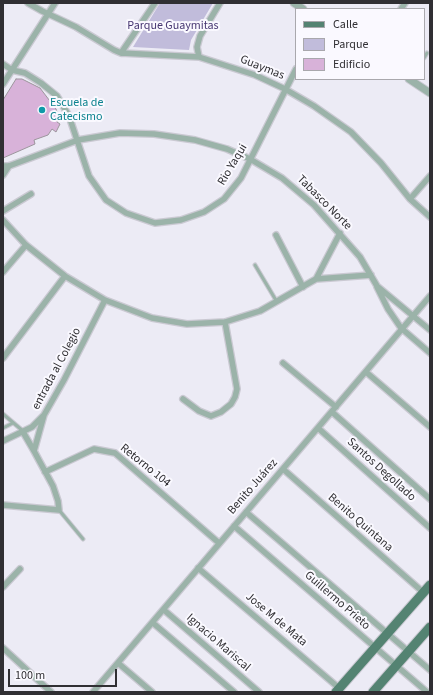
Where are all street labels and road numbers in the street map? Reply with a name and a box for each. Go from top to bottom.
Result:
street label: Guaymas [238,53,286,83]
street label: Rio Yaqui [215,142,251,188]
street label: Tabasco Norte [294,173,354,233]
street label: entrada al Colegio [29,326,85,412]
street label: Santos Degollado [344,435,418,505]
street label: Retorno 104 [117,441,173,491]
street label: Benito Juárez [225,456,281,518]
street label: Benito Quintana [324,491,396,555]
street label: Guillermo Prieto [301,569,373,633]
street label: Jose M de Mata [242,590,310,650]
street label: Ignacio Mariscal [183,611,253,675]

